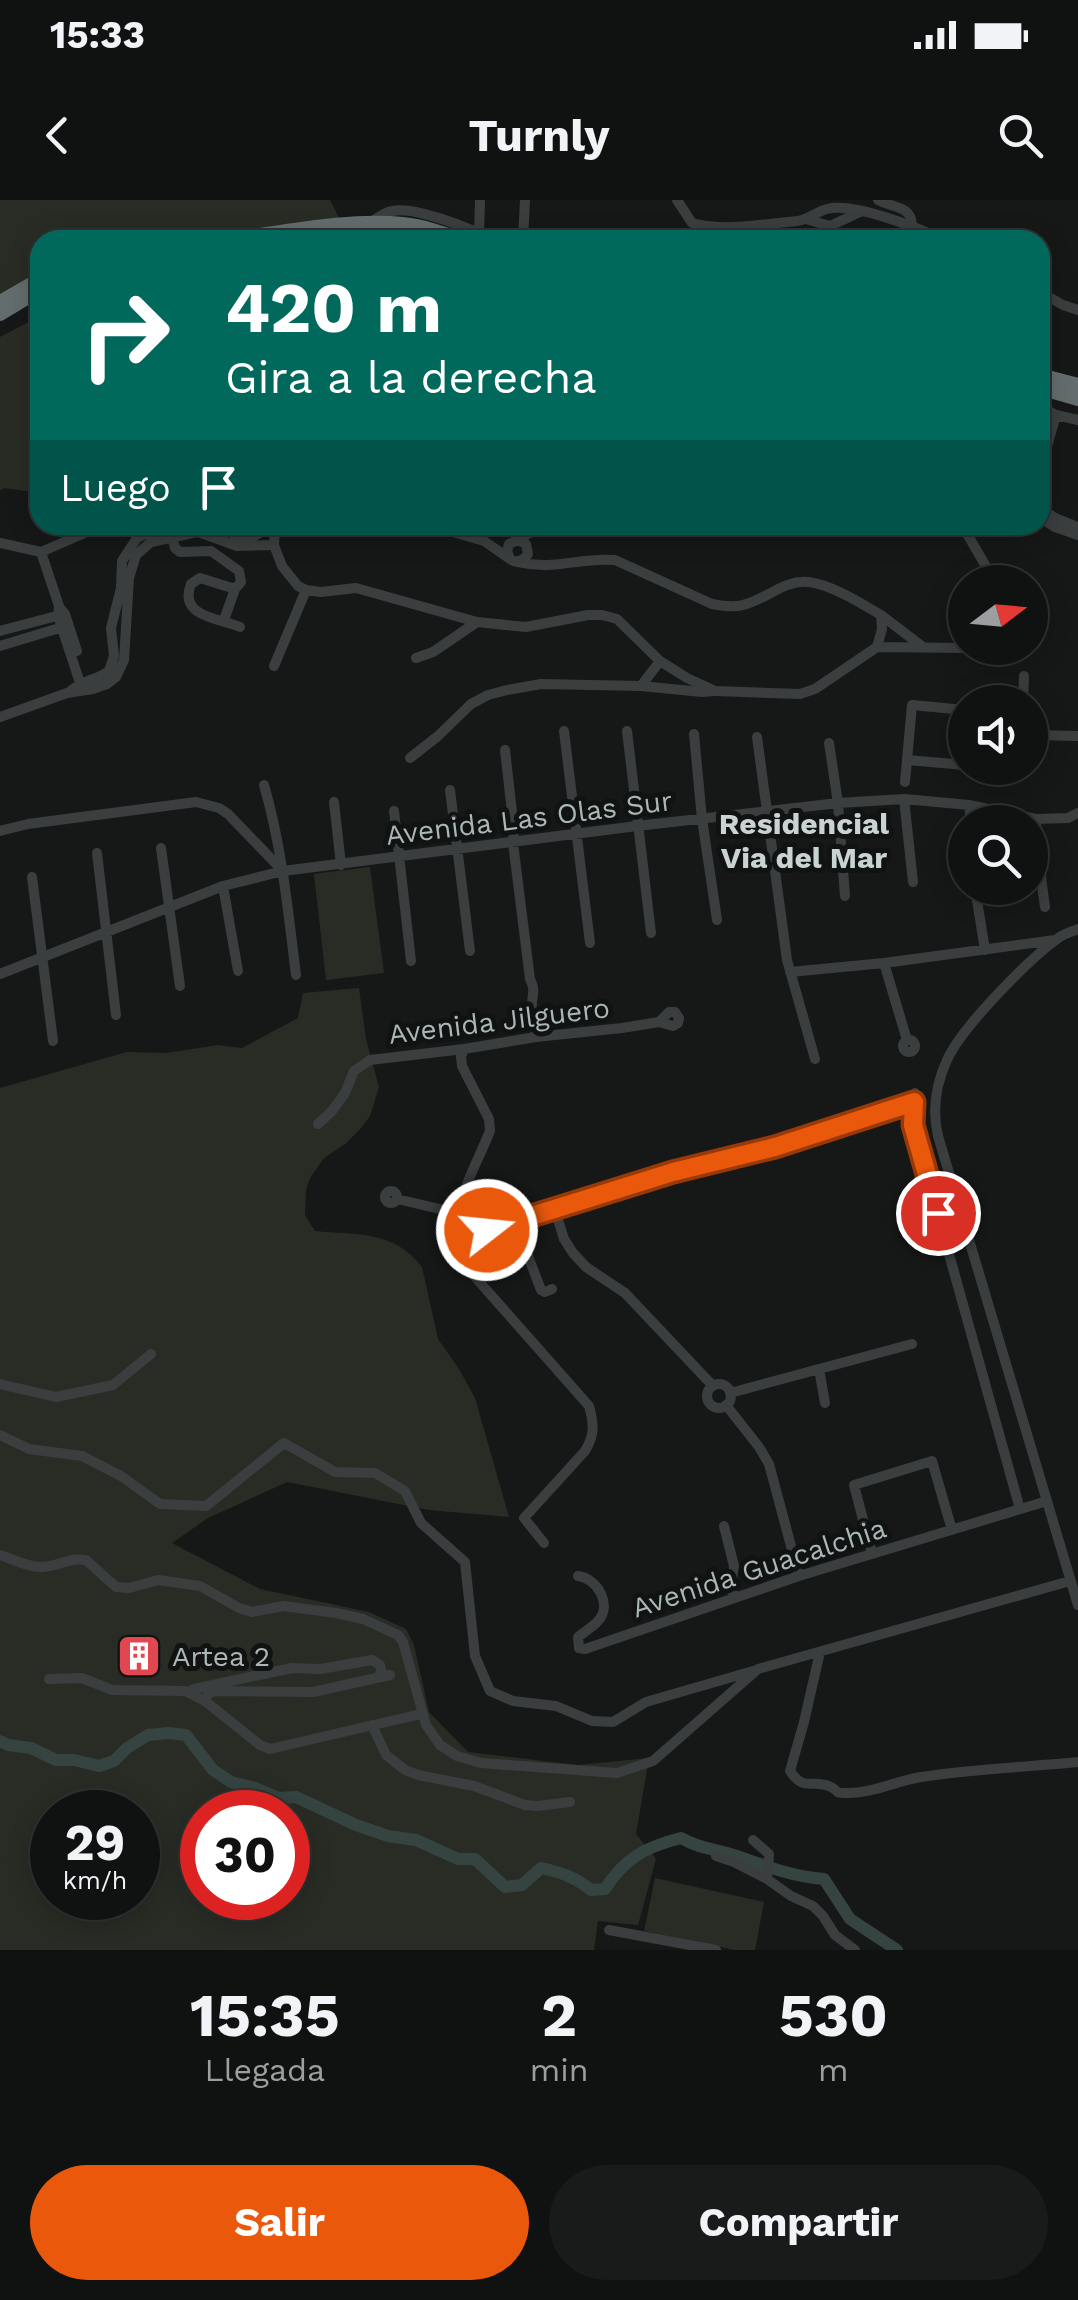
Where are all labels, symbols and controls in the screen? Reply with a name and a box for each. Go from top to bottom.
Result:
text: 15:33 [50,13,145,57]
icon: back [30,108,85,163]
icon: search [993,108,1048,163]
text: Turnly [468,109,610,162]
text: 420 m [225,267,442,349]
icon: right [60,270,190,400]
text: Gira a la derecha [225,351,597,404]
icon: arrive [191,460,246,515]
text: Luego [60,466,171,510]
north arrow [948,565,1048,665]
map controls [948,565,1048,905]
button: sound [948,685,1048,785]
street label: Avenida Las Olas Sur [384,784,674,852]
button: search [948,805,1048,905]
district label: Residencial Via del Mar [719,806,889,875]
street label: Avenida Jilguero [387,991,611,1051]
pin [896,1171,981,1256]
position arrow [435,1178,539,1282]
icon: arrive [911,1186,966,1241]
street label: Avenida Guacalchia [628,1511,890,1625]
building icon: Artea 2 [116,1633,162,1679]
place label: Artea 2 [172,1640,270,1673]
speed limit sign: 30 [180,1790,310,1920]
text: 29 [65,1813,125,1872]
text: km/h [63,1866,127,1895]
text: 15:35 [190,1980,340,2051]
text: 2 [541,1980,577,2051]
text: 530 [779,1980,888,2051]
text: Llegada [205,2051,325,2089]
text: min [530,2051,589,2089]
text: m [818,2051,849,2089]
button: Salir [30,2165,529,2280]
button: Compartir [549,2165,1048,2280]

